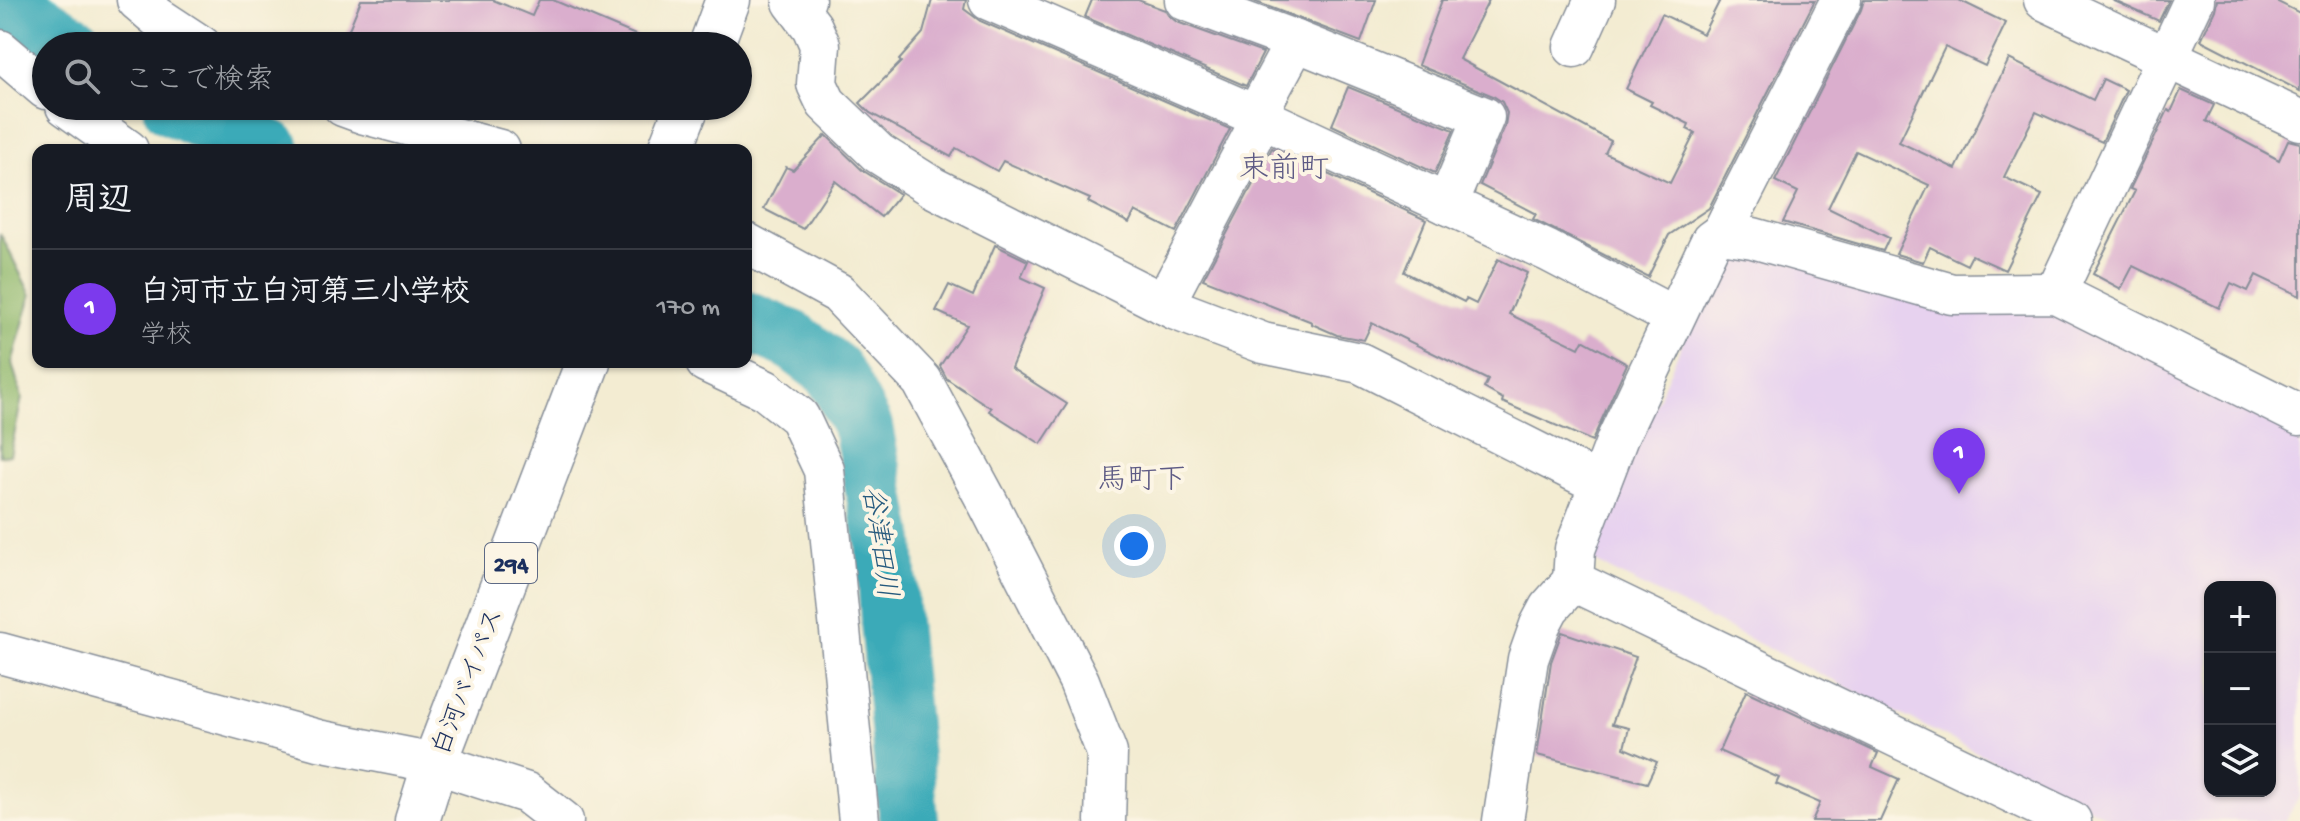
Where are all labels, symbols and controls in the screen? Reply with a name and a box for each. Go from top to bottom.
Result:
search box [32,32,752,120]
icon: search [60,54,104,98]
text: ここで検索 [124,65,274,100]
district label: 束前町 [1239,152,1329,189]
text: 周辺 [64,183,132,223]
text: 白河市立白河第三小学校 [140,277,470,312]
text: 1 [85,294,95,325]
text: 170 m [657,294,720,325]
text: 学校 [140,322,192,353]
pin: 1 [1933,428,1985,494]
district label: 馬町下 [1097,465,1187,500]
water label: 谷津田川 [853,485,903,600]
your location [1114,526,1154,566]
road number: 294 [485,543,537,583]
map controls [2204,581,2276,797]
button: + [2204,581,2276,653]
street label: 白河バイパス [427,604,513,761]
button: − [2204,653,2276,725]
button: layers [2204,725,2276,797]

